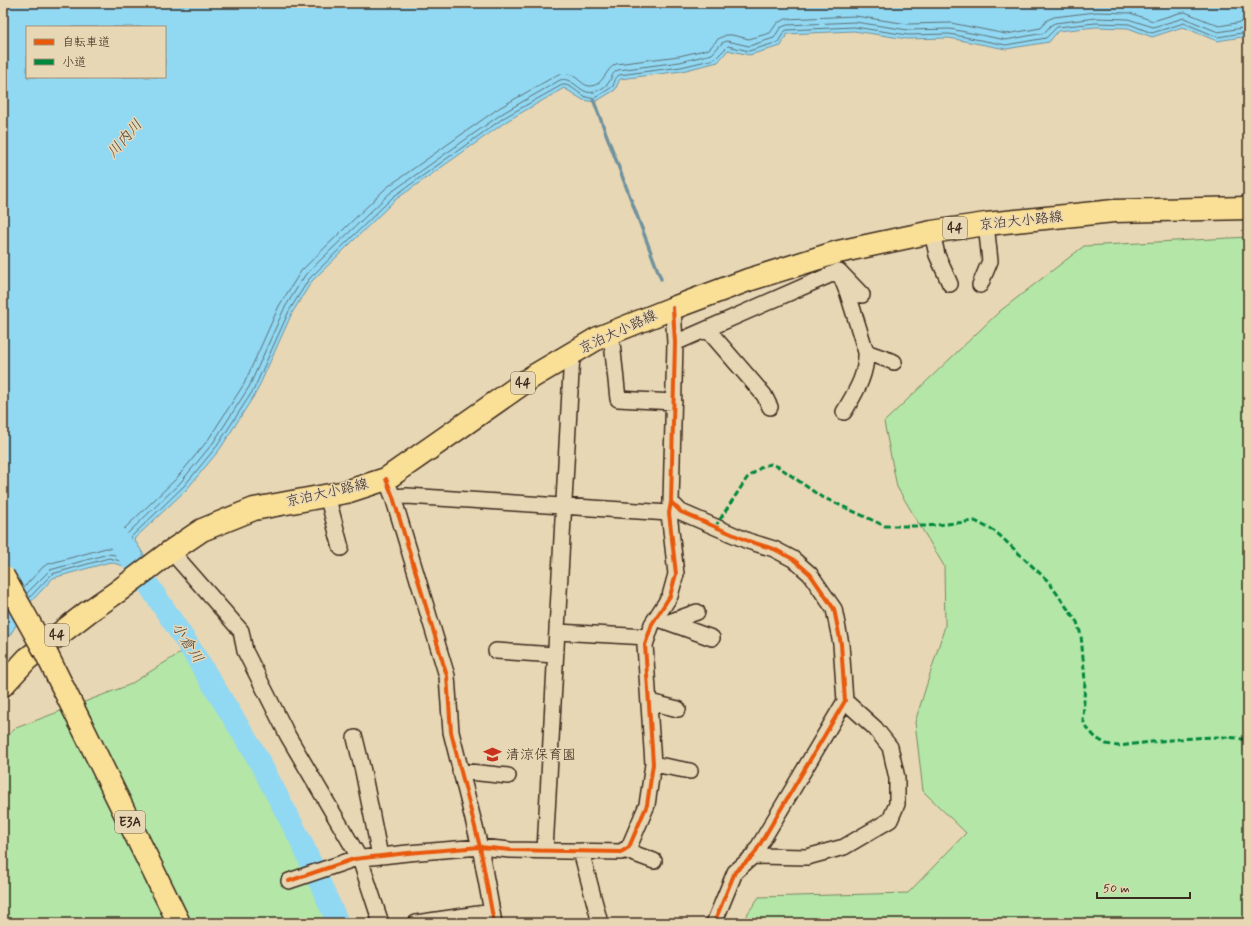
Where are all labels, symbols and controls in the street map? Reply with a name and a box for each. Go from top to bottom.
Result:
legend [26,26,166,78]
text: 自転車道 [62,35,110,51]
text: 小道 [62,55,86,71]
water label: 川内川 [103,115,147,163]
street label: 京泊大小路線 [978,208,1064,234]
road number: 44 [943,217,967,239]
street label: 京泊大小路線 [576,306,660,358]
road number: 44 [511,372,535,394]
street label: 京泊大小路線 [284,475,370,511]
water label: 小倉川 [166,619,208,667]
road number: 44 [45,624,69,646]
school or university icon: 清涼保育園 [483,745,503,765]
place label: 清涼保育園 [506,746,576,764]
road number: E3A [115,811,145,833]
scale bar [1097,874,1190,900]
text: 50 m [1103,881,1130,897]

